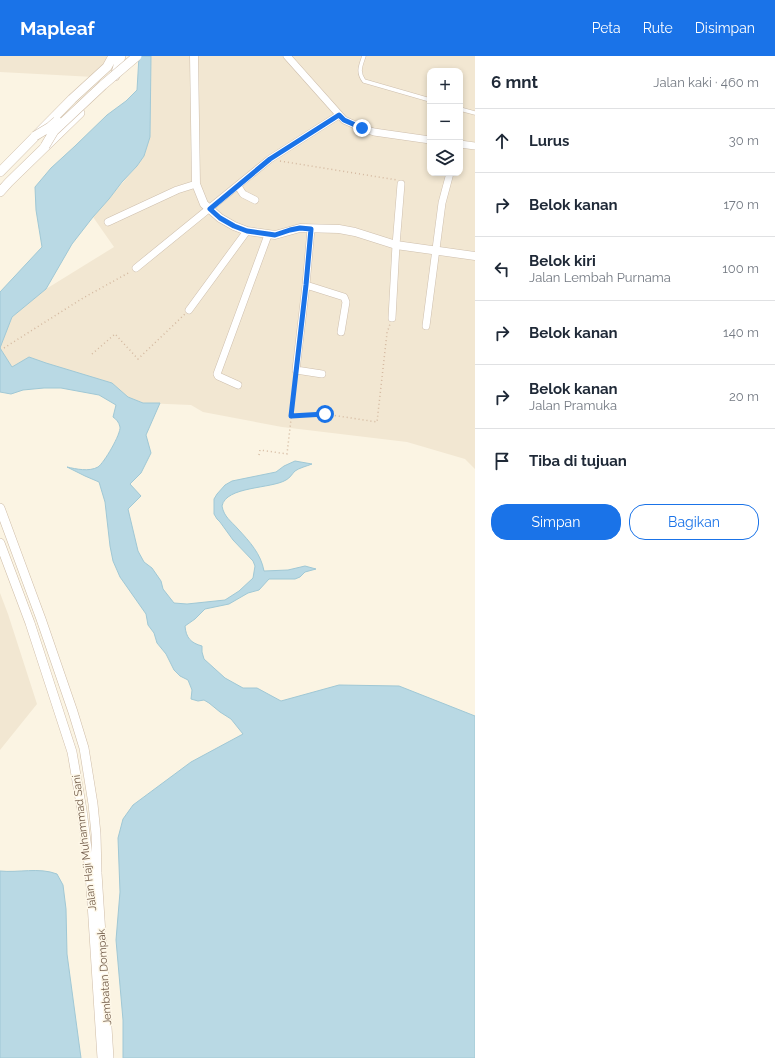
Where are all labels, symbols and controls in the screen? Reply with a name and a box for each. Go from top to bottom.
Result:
text: Mapleaf [20,17,95,39]
text: Peta [592,20,621,36]
text: Rute [643,20,673,36]
text: Disimpan [695,20,755,36]
map controls [427,68,463,176]
button: + [427,68,463,104]
text: 6 mnt [491,72,538,92]
text: Jalan kaki · 460 m [653,75,759,90]
button: − [427,104,463,140]
route end [353,119,371,137]
icon: ahead [491,130,513,152]
text: Lurus [529,132,570,150]
text: 30 m [729,133,759,148]
button: layers [427,140,463,176]
icon: right [491,194,513,216]
text: Belok kanan [529,196,618,214]
text: 170 m [723,197,759,212]
text: Belok kiri [529,252,596,270]
icon: left [491,258,513,280]
text: 100 m [722,261,759,276]
text: Jalan Lembah Purnama [529,270,671,285]
icon: right [491,322,513,344]
text: Belok kanan [529,324,618,342]
text: 140 m [723,325,759,340]
text: Belok kanan [529,380,618,398]
icon: right [491,386,513,408]
text: 20 m [729,389,759,404]
text: Jalan Pramuka [529,398,617,413]
route start [316,405,334,423]
icon: arrive [491,450,513,472]
text: Tiba di tujuan [529,452,627,470]
button: Simpan [491,504,621,540]
button: Bagikan [629,504,759,540]
street label: Jalan Haji Muhammad Sani [70,774,99,912]
street label: Jembatan Dompak [95,928,114,1026]

